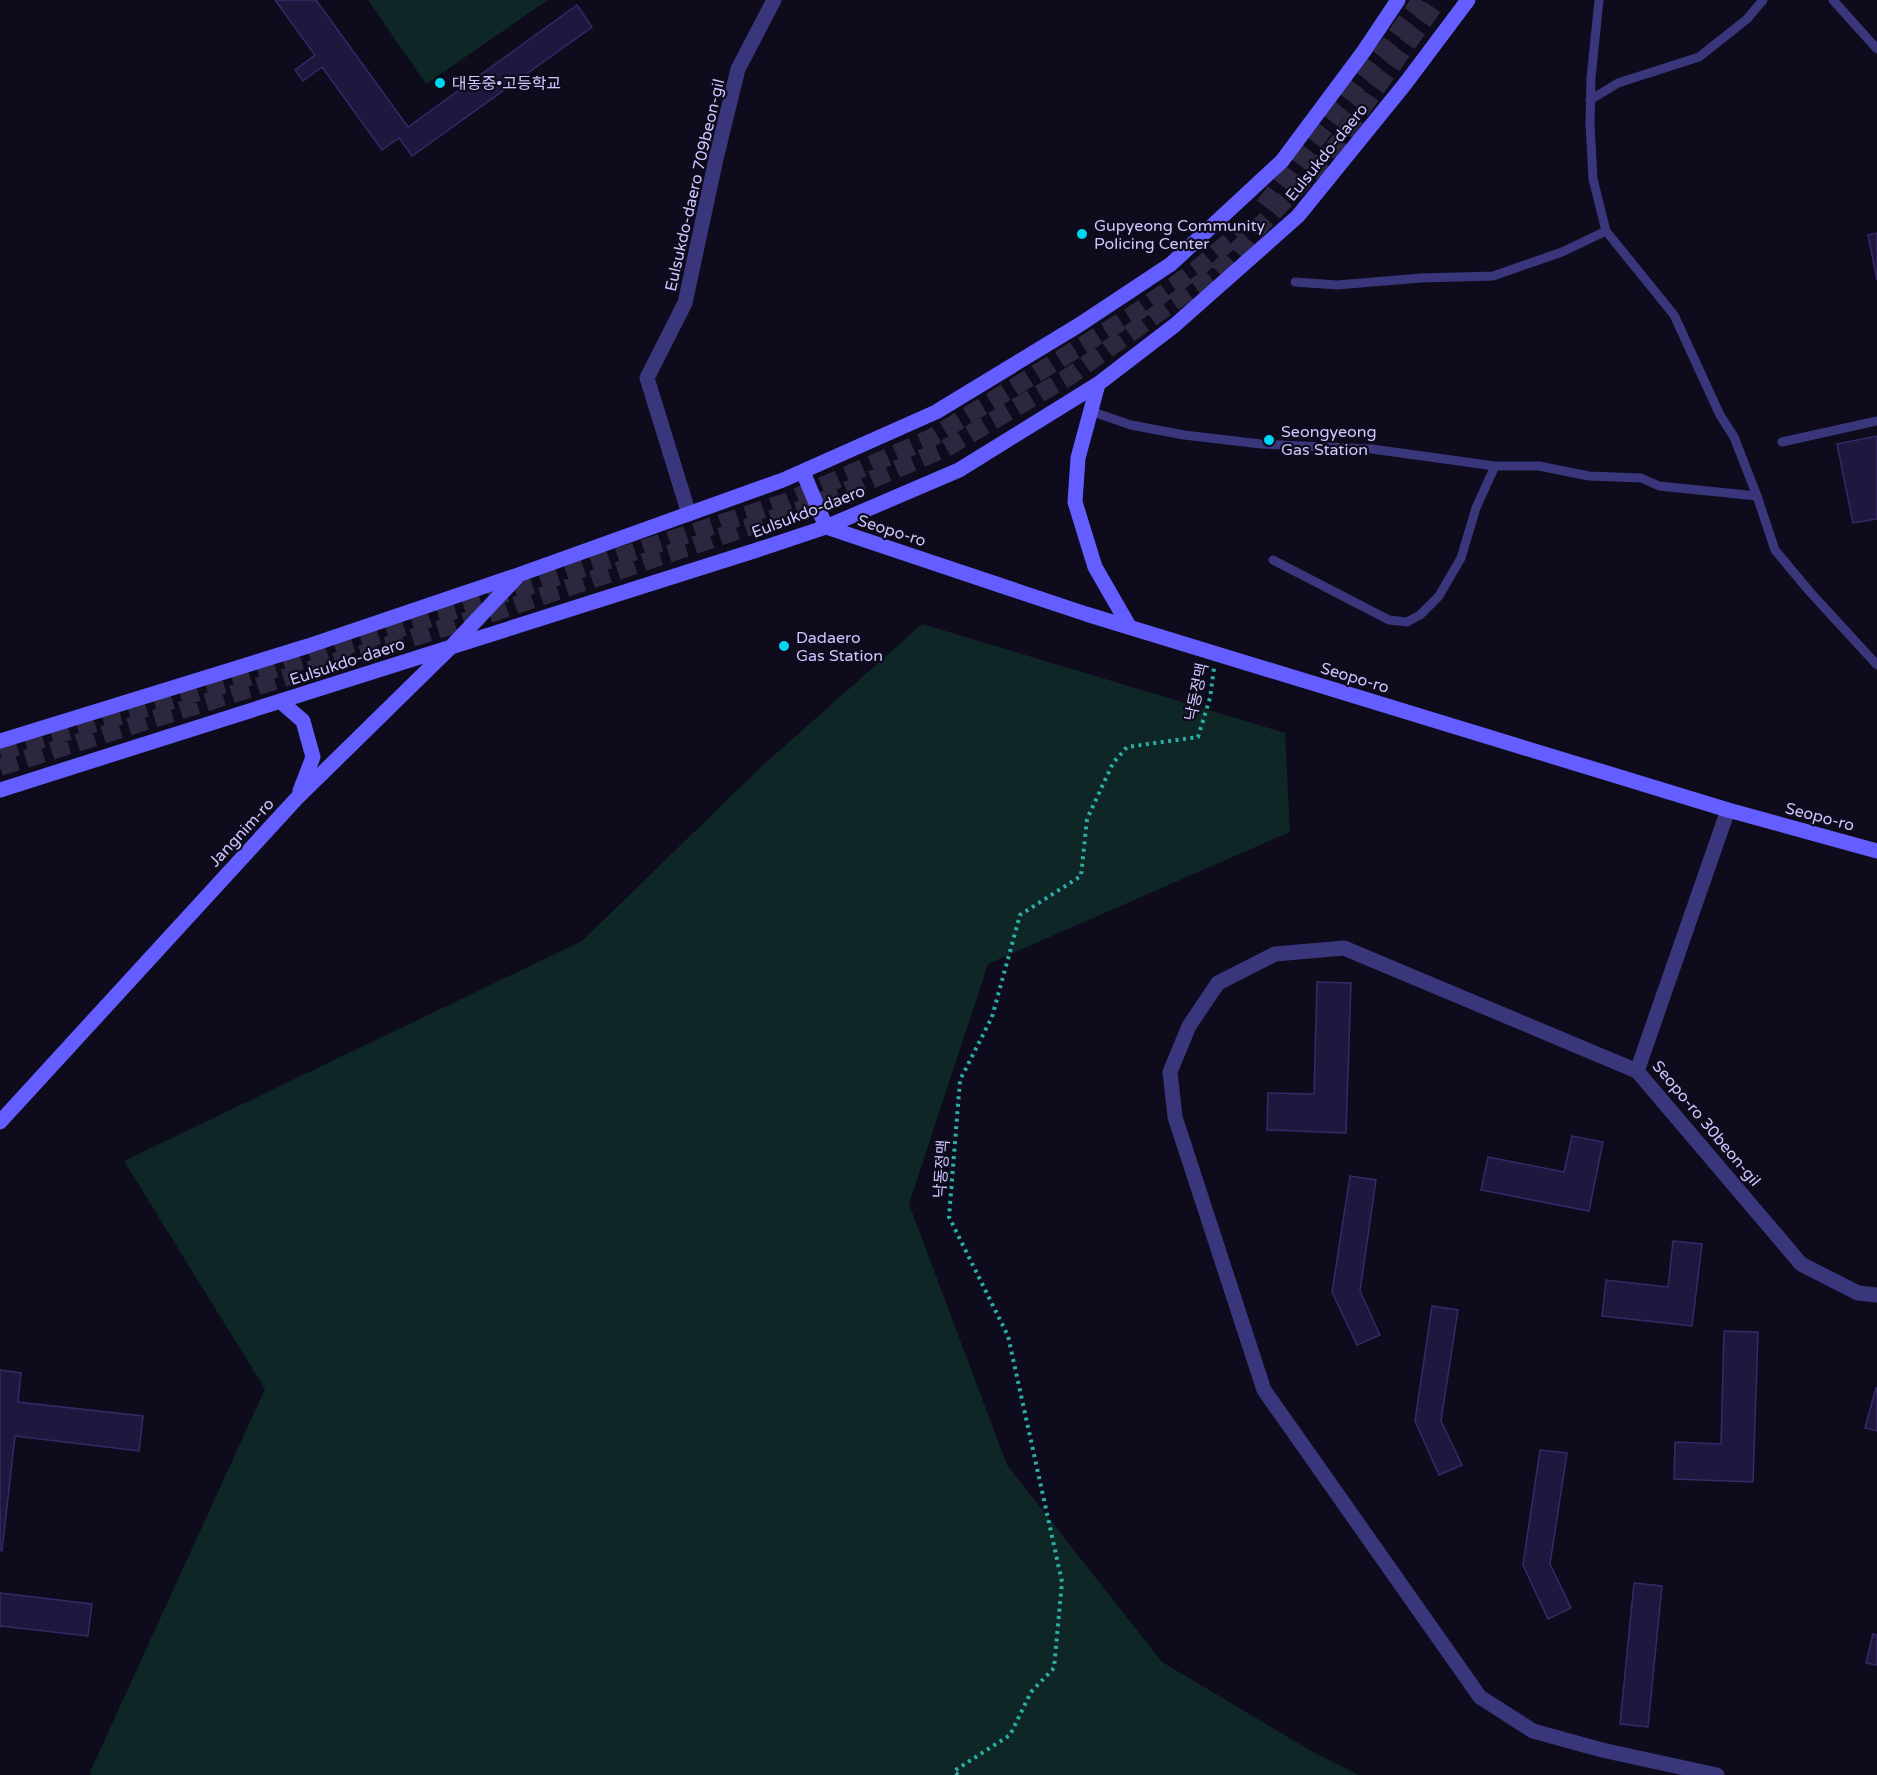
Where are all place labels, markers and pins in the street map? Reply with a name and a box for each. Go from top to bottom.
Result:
place label: 대동중•고등학교 [452,74,561,94]
marker: 대동중•고등학교 [433,76,447,90]
place label: Gupyeong Community Policing Center [1094,216,1266,254]
marker: Gupyeong Community Policing Center [1075,227,1089,241]
place label: Seongyeong Gas Station [1281,422,1377,460]
marker: Seongyeong Gas Station [1262,433,1276,447]
place label: Dadaero Gas Station [796,628,883,666]
marker: Dadaero Gas Station [777,639,791,653]

